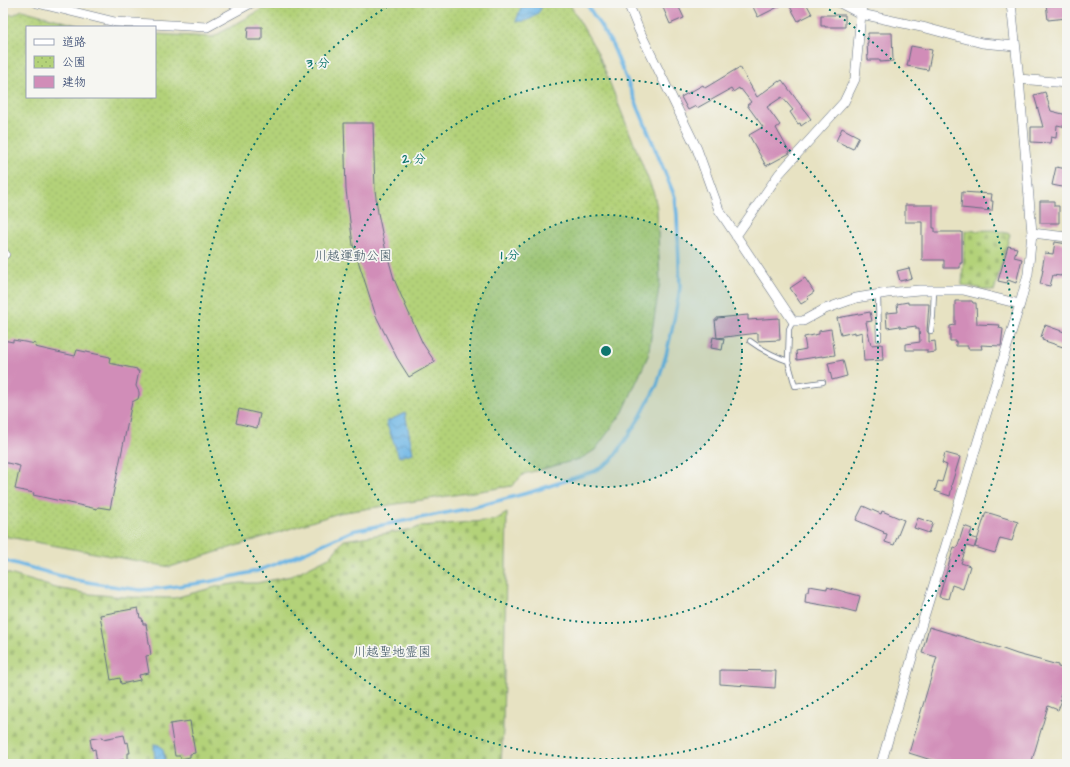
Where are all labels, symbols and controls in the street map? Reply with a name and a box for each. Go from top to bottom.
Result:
legend [26,26,156,98]
text: 道路 [62,34,86,51]
text: 公園 [62,54,86,71]
text: 3 分 [306,55,329,72]
text: 建物 [62,74,86,91]
text: 2 分 [401,151,426,168]
park label: 川越運動公園 [314,247,392,265]
text: 1 分 [501,247,519,264]
centre of rings [599,344,613,358]
park label: 川越聖地霊園 [353,643,431,661]

